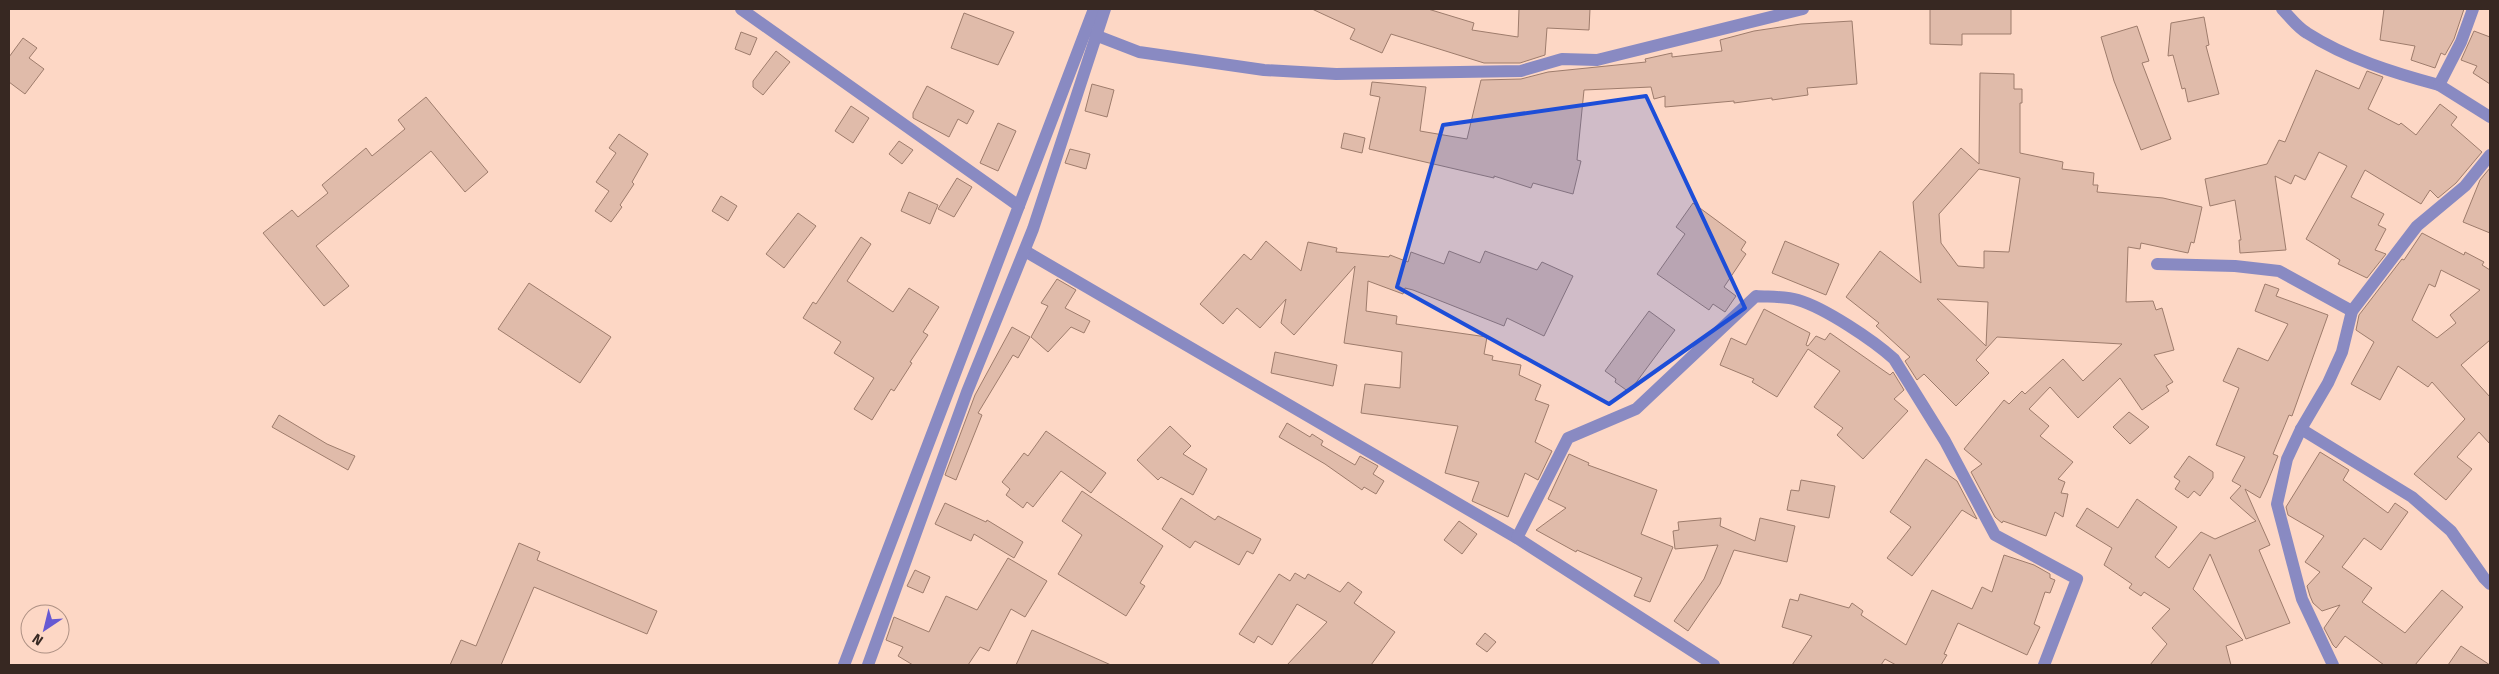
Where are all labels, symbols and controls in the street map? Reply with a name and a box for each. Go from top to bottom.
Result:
north arrow [20,604,70,654]
text: N [29,630,47,649]

